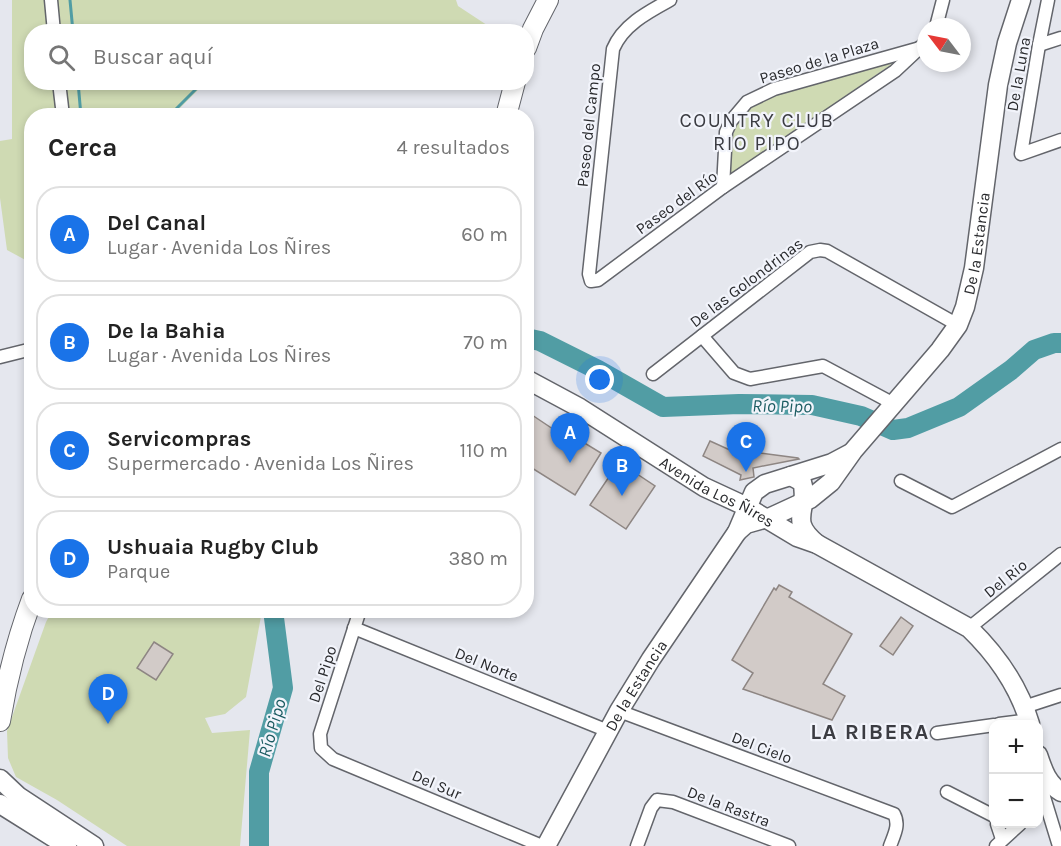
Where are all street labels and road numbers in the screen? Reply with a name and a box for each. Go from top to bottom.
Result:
street label: Paseo de la Plaza [757,33,881,88]
street label: De la Luna [1003,35,1034,113]
street label: Paseo del Campo [573,62,604,188]
street label: Paseo del Río [632,166,721,238]
street label: De la Estancia [959,191,994,297]
street label: De las Golondrinas [686,234,807,331]
street label: Avenida Los Ñires [656,452,778,531]
street label: Del Rio [980,555,1031,602]
street label: De la Estancia [601,636,671,734]
street label: Del Pipo [304,643,341,705]
street label: Del Norte [452,643,521,686]
street label: Del Cielo [729,727,795,768]
street label: Del Sur [409,766,465,803]
street label: De la Rastra [685,782,773,831]

